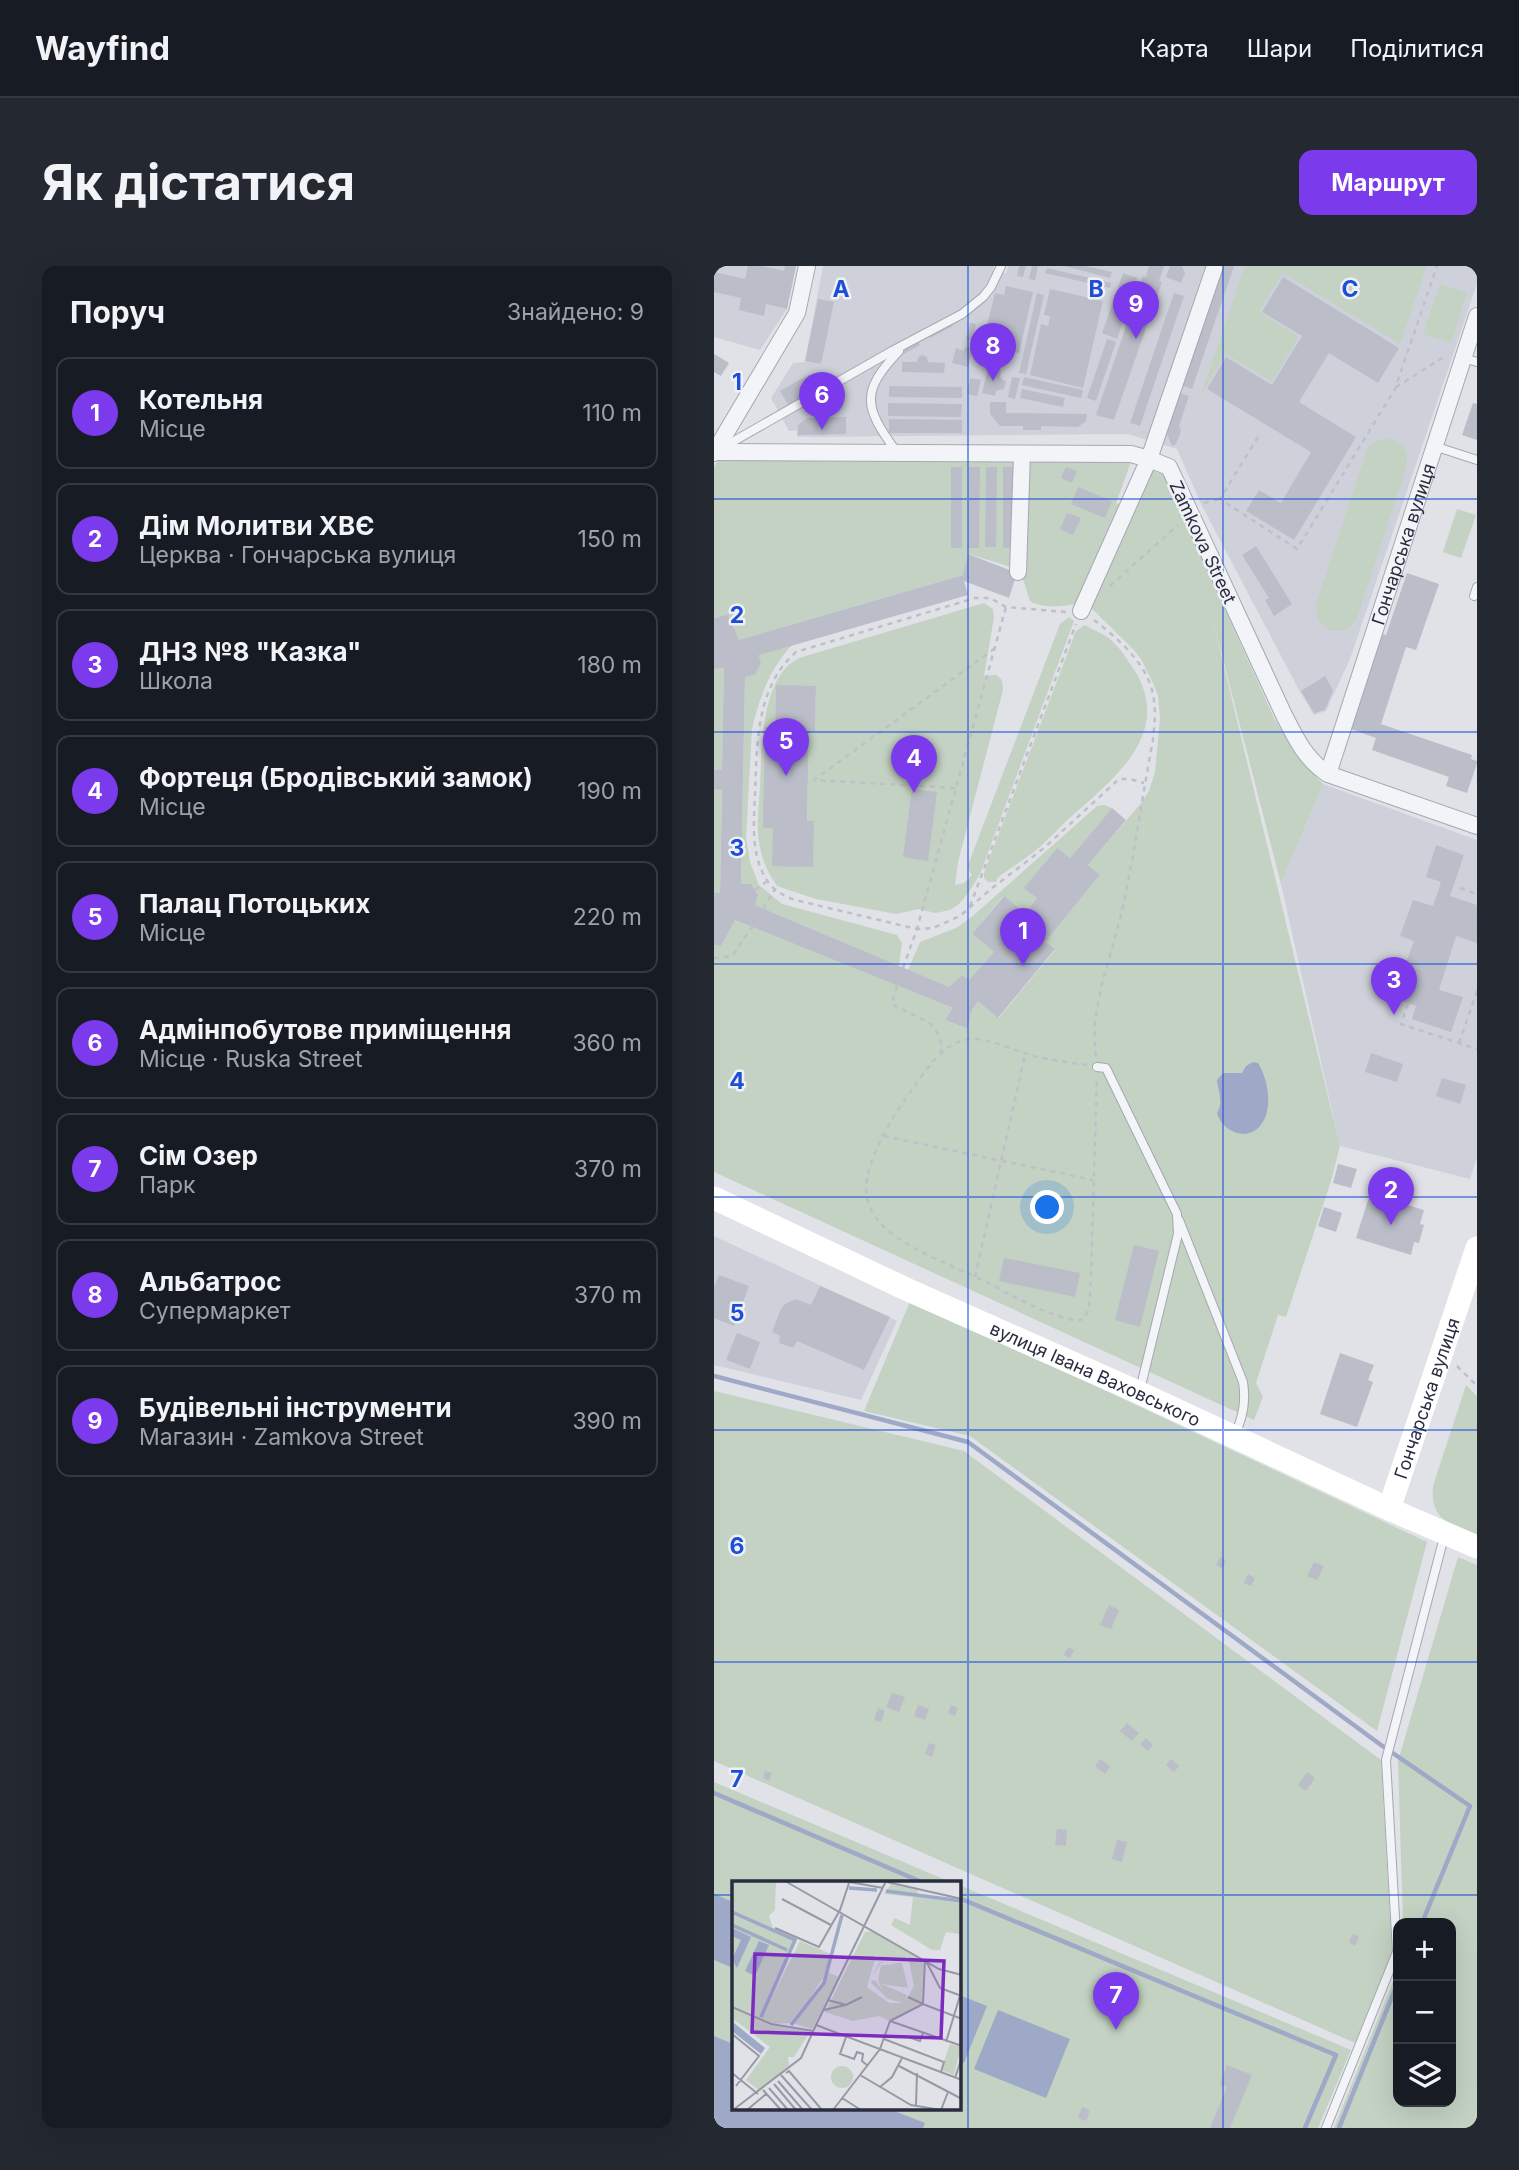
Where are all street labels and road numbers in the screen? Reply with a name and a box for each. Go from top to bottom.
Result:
street label: Гончарська вулиця [1367,460,1439,627]
street label: Zamkova Street [1165,477,1241,607]
street label: Гончарська вулиця [1390,1315,1463,1481]
street label: вулиця Івана Ваховського [987,1317,1204,1430]

